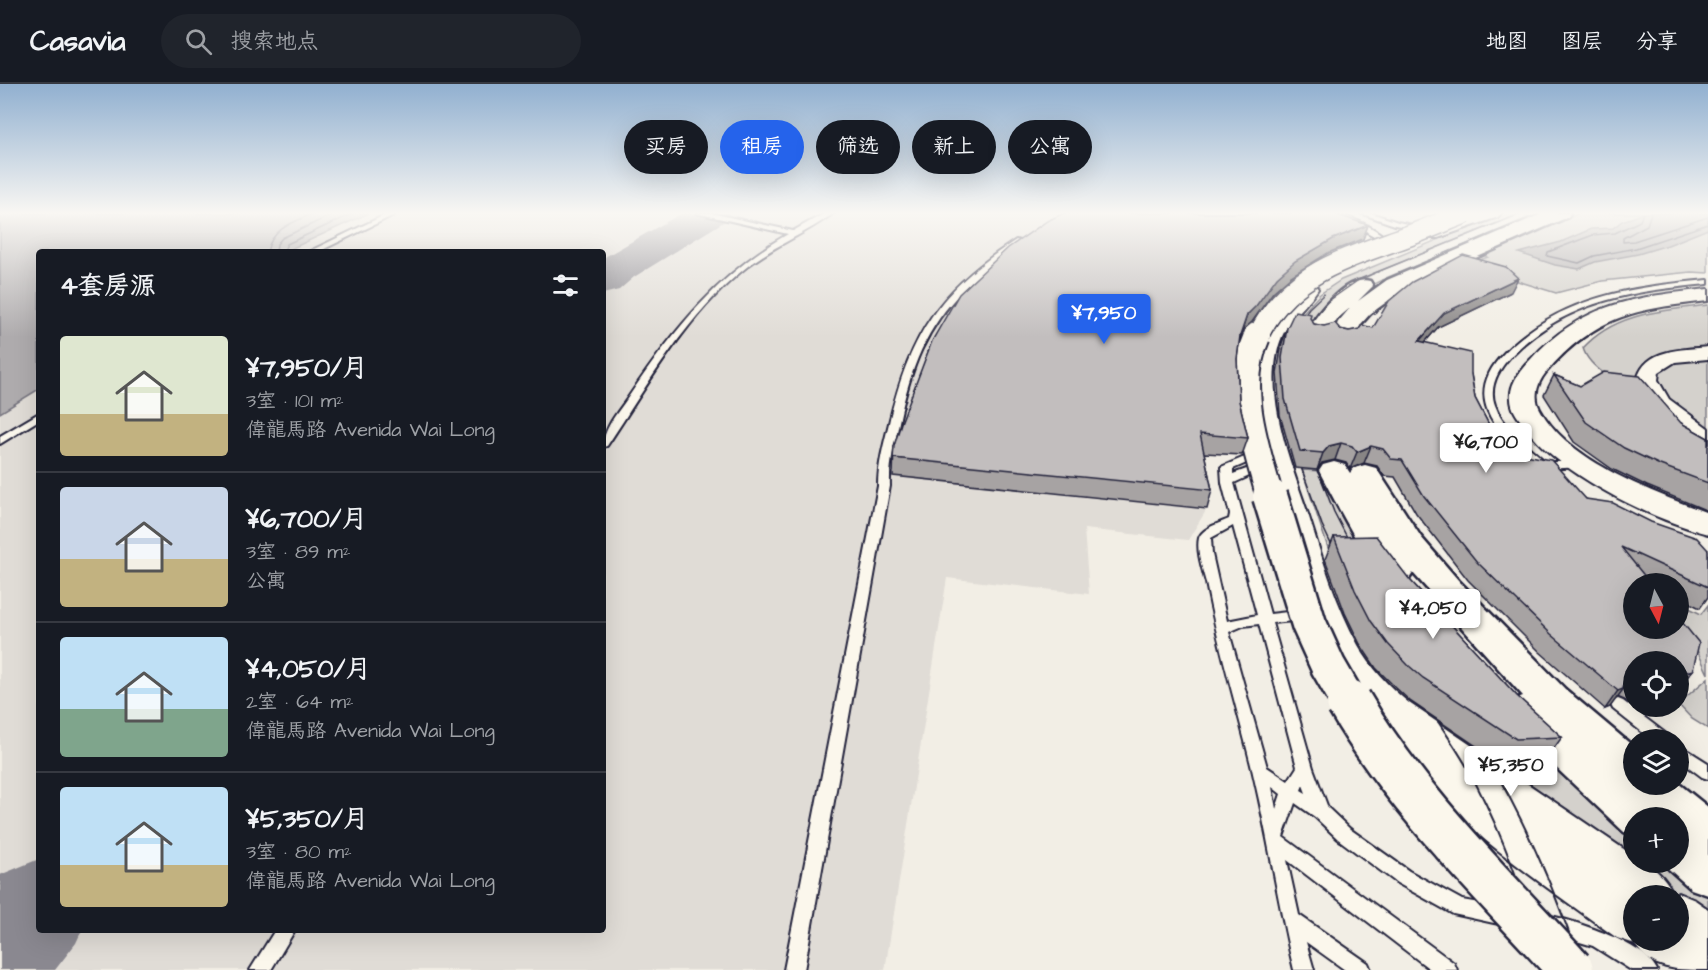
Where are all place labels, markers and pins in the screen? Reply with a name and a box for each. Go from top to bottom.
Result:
pin: ¥7,950 [1055,294,1153,345]
pin: ¥6,700 [1437,423,1535,474]
pin: ¥4,050 [1384,589,1482,640]
pin: ¥5,350 [1462,746,1560,797]

